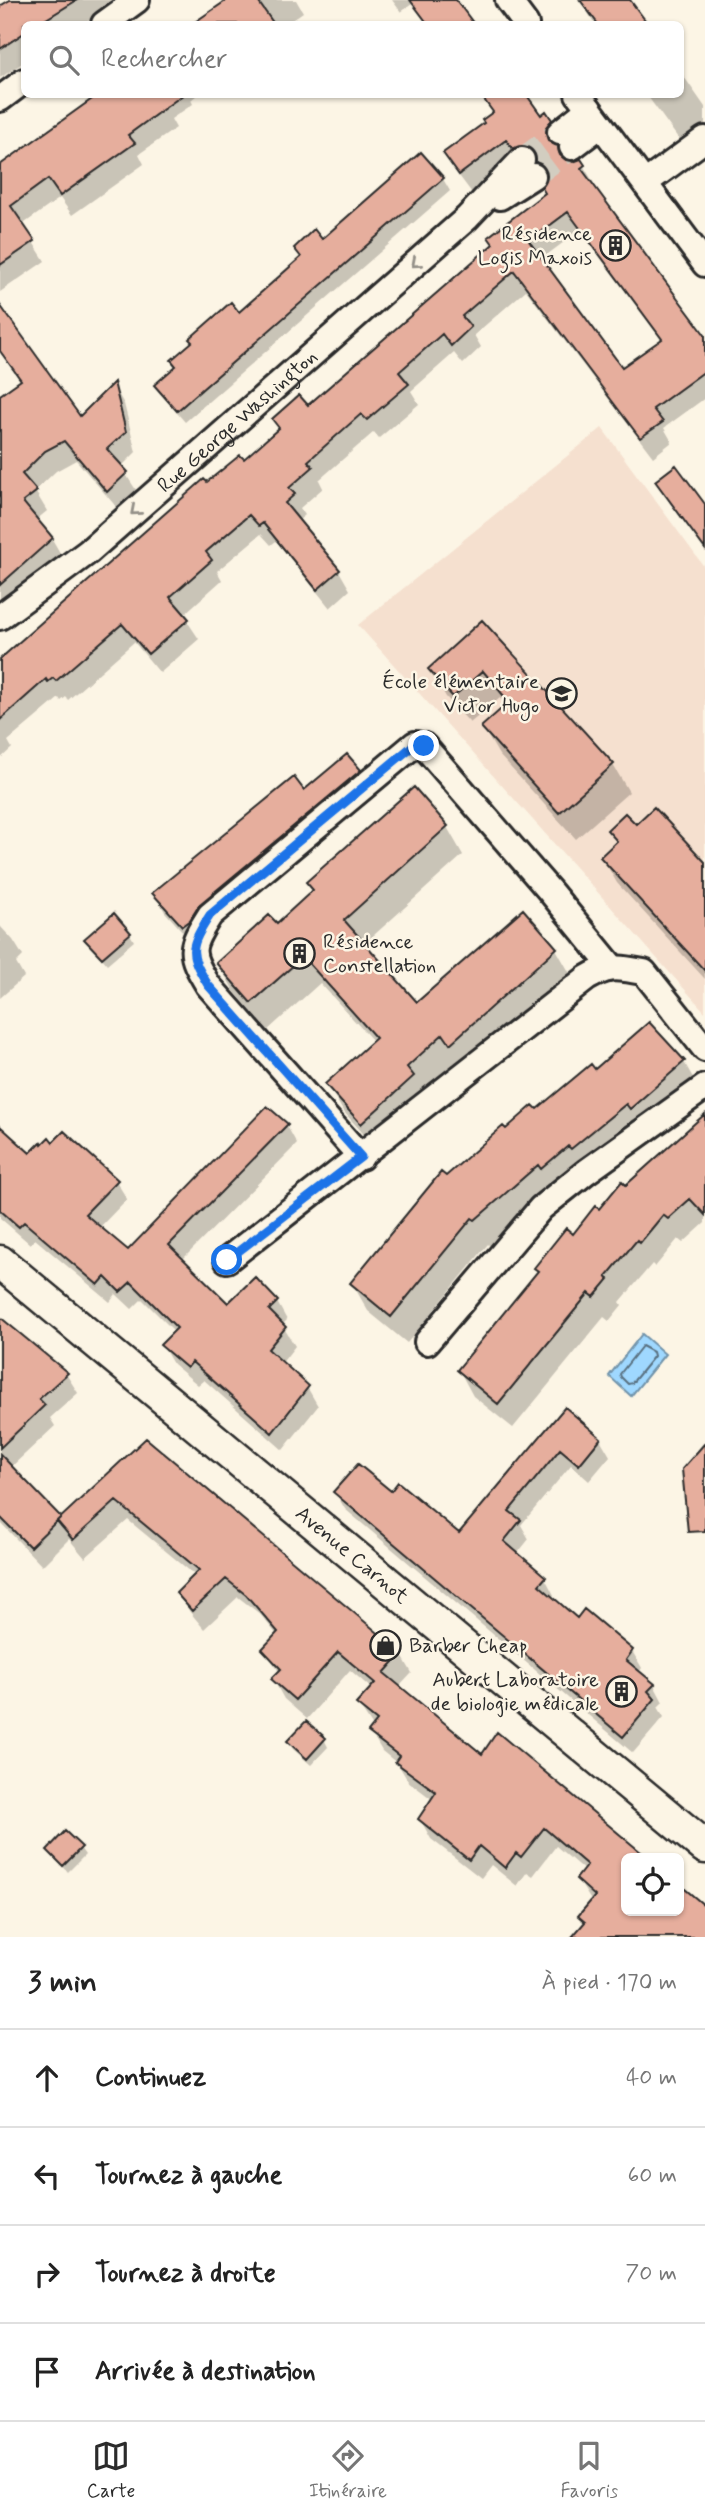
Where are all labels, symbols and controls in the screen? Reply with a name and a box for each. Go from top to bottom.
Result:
search box [21,21,684,98]
icon: search [45,41,83,79]
text: Rechercher [101,43,227,77]
place label: Résidence Logis Maxois [478,220,592,274]
building icon: Résidence Logis Maxois [598,228,632,262]
one-way arrow [411,255,424,267]
street label: Rue George Washington [152,343,324,500]
one-way arrow [131,503,144,515]
place label: École élémentaire Victor Hugo [382,668,539,721]
school or university icon: École élémentaire Victor Hugo [545,676,579,710]
route end [408,730,439,761]
place label: Résidence Constellation [323,928,436,980]
building icon: Résidence Constellation [283,936,317,970]
route start [211,1244,242,1275]
street label: Avenue Carnot [289,1500,415,1611]
shop icon: Barber Cheap [369,1628,403,1662]
place label: Barber Cheap [409,1632,527,1660]
place label: Aubert Laboratoire de biologie médicale [431,1666,599,1718]
building icon: Aubert Laboratoire de biologie médicale [605,1674,639,1708]
map controls [621,1853,684,1916]
button: locate [621,1853,684,1916]
text: 3 min [28,1963,97,2002]
text: À pied · 170 m [541,1968,677,1998]
icon: ahead [28,2059,66,2097]
text: Continuez [95,2061,206,2095]
text: 40 m [626,2063,677,2093]
icon: left [28,2157,66,2195]
text: Tournez à gauche [95,2159,282,2193]
text: 60 m [628,2161,677,2191]
icon: right [28,2255,66,2293]
text: Tournez à droite [95,2257,276,2291]
text: 70 m [625,2259,677,2289]
icon: arrive [28,2353,66,2391]
text: Arrivée à destination [95,2355,316,2389]
tab: Carte [87,2437,135,2504]
tab: Itinéraire [309,2437,387,2504]
tab: Favoris [561,2437,618,2504]

